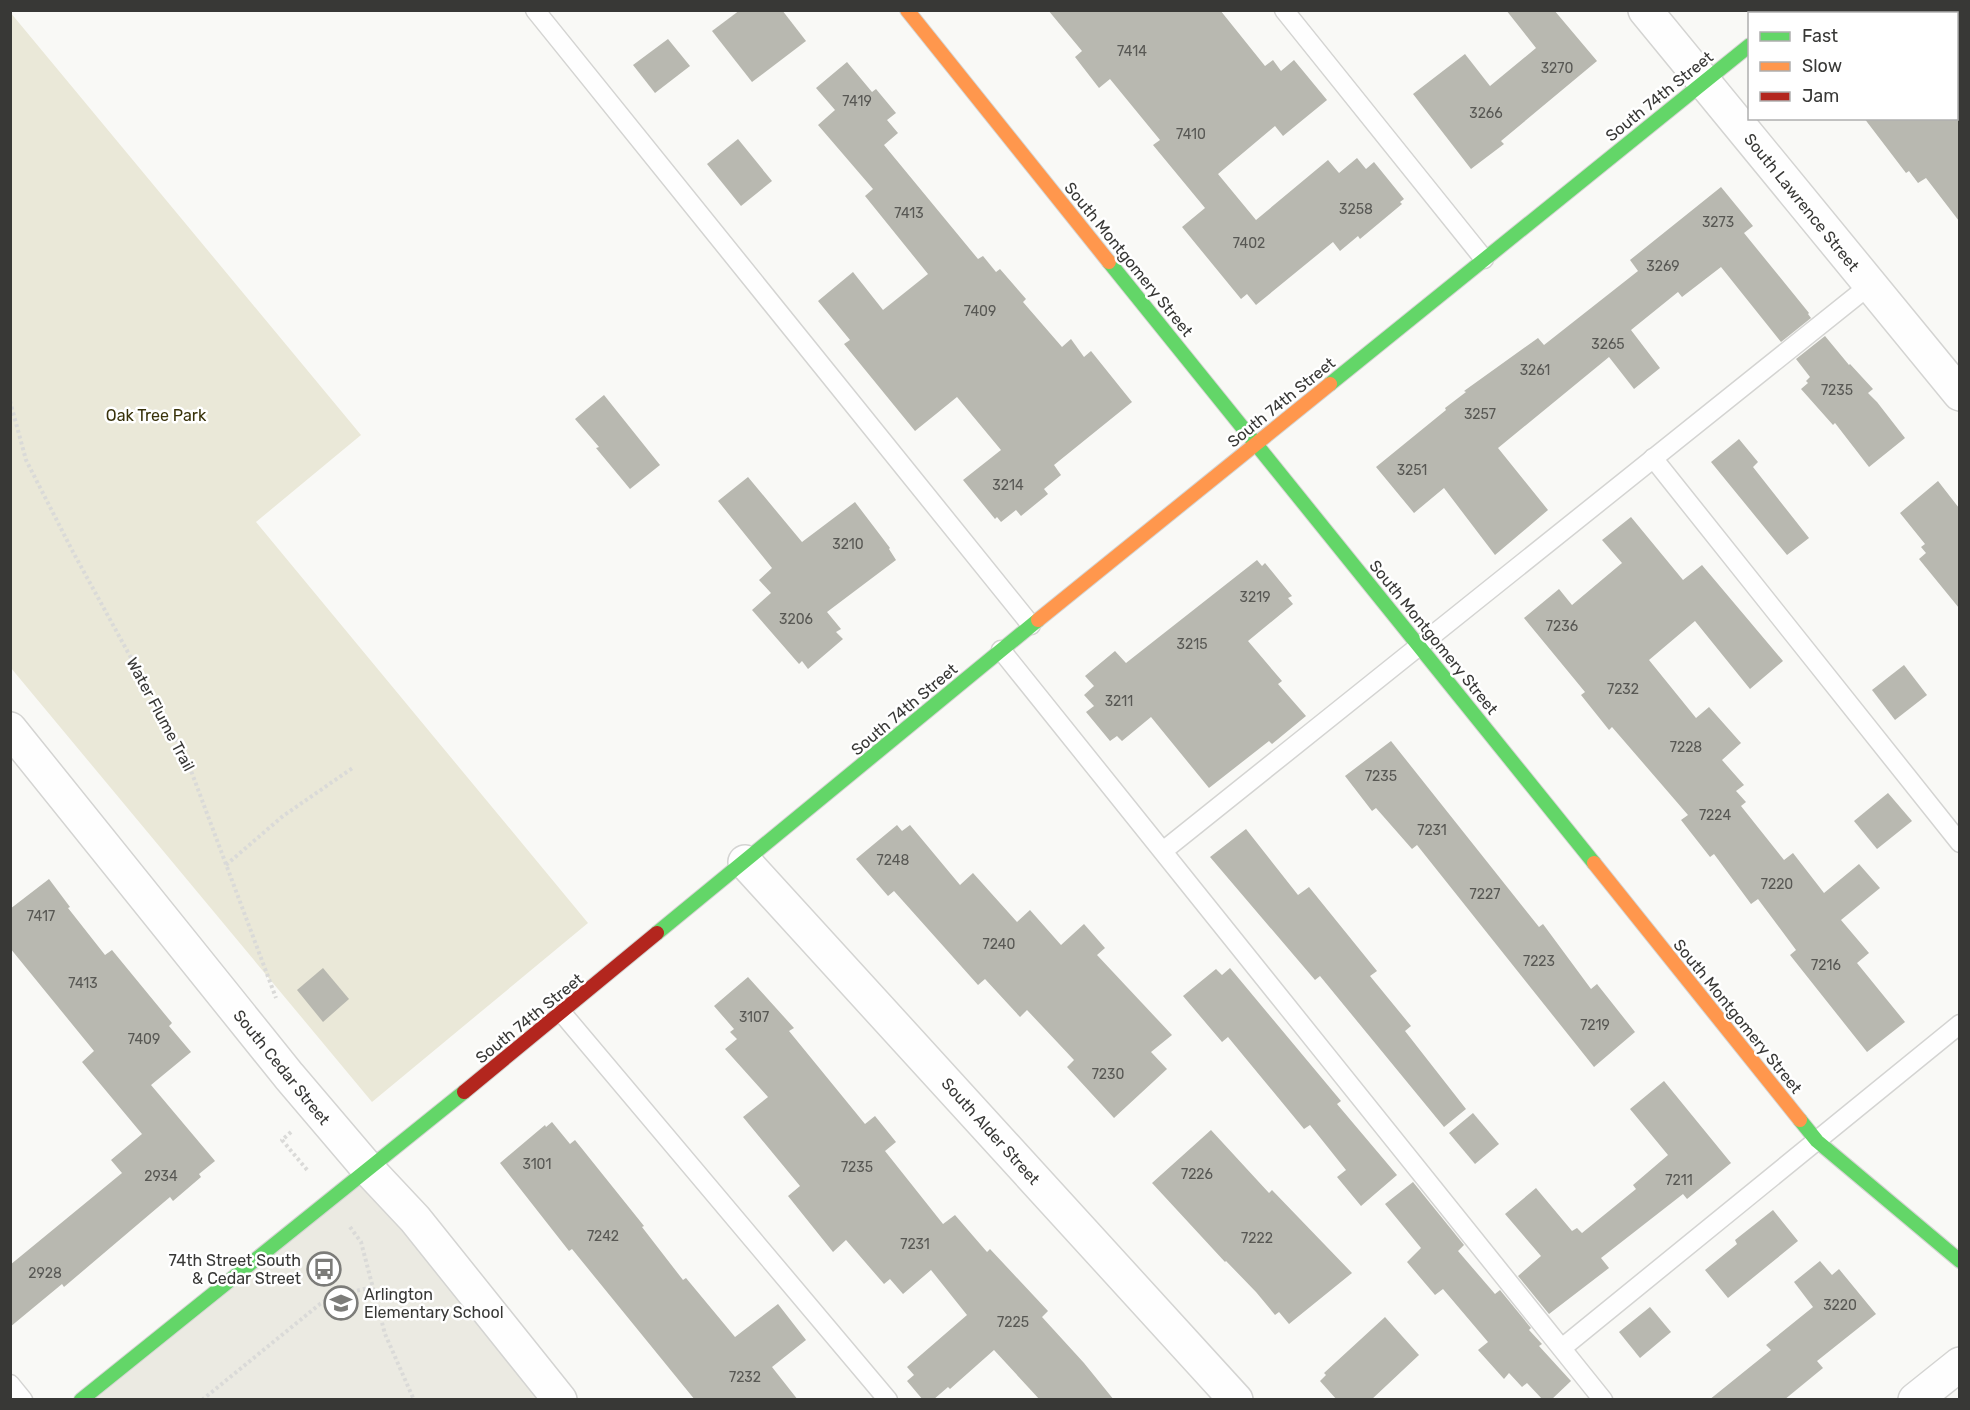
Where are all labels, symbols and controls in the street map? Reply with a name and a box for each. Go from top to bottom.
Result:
legend [1748,12,1958,120]
text: Fast [1802,25,1838,47]
house number: 7414 [1117,43,1147,60]
street label: South 74th Street [1602,47,1717,145]
text: Slow [1802,55,1842,77]
house number: 3270 [1541,60,1573,77]
text: Jam [1802,85,1839,107]
house number: 7419 [842,93,872,110]
house number: 3266 [1469,105,1503,122]
house number: 7410 [1176,126,1206,143]
street label: South Lawrence Street [1740,130,1863,275]
street label: South Montgomery Street [1060,178,1197,340]
house number: 3258 [1339,201,1373,218]
house number: 7413 [894,205,924,222]
house number: 3273 [1702,214,1734,231]
house number: 7402 [1233,235,1265,252]
house number: 3269 [1646,258,1680,275]
house number: 7409 [964,303,996,320]
house number: 3265 [1591,336,1625,353]
street label: South 74th Street [1224,353,1339,451]
house number: 3261 [1520,362,1550,379]
house number: 7235 [1821,382,1853,399]
park label: Oak Tree Park [106,406,207,425]
house number: 3257 [1464,406,1496,423]
house number: 3251 [1397,462,1427,479]
house number: 3214 [992,477,1024,494]
house number: 3210 [832,536,864,553]
street label: South Montgomery Street [1365,556,1502,718]
house number: 3219 [1240,589,1270,606]
house number: 3206 [779,611,813,628]
house number: 7236 [1546,618,1578,635]
house number: 3215 [1177,636,1207,653]
street label: Water Flume Trail [123,654,199,774]
street label: South 74th Street [847,660,961,759]
house number: 7232 [1607,681,1639,698]
house number: 3211 [1105,693,1133,710]
house number: 7228 [1670,739,1702,756]
house number: 7235 [1365,768,1397,785]
house number: 7224 [1699,807,1731,824]
house number: 7231 [1417,822,1447,839]
house number: 7248 [877,852,910,869]
house number: 7220 [1761,876,1793,893]
house number: 7227 [1470,886,1500,903]
house number: 7417 [27,908,55,925]
street label: South Montgomery Street [1669,935,1806,1097]
house number: 7240 [983,936,1016,953]
house number: 7223 [1523,953,1555,970]
house number: 7216 [1811,957,1841,974]
street label: South 74th Street [472,969,587,1067]
house number: 7413 [68,975,98,992]
street label: South Cedar Street [229,1006,334,1129]
house number: 3107 [739,1009,769,1026]
house number: 7219 [1580,1017,1610,1034]
house number: 7409 [128,1031,160,1048]
house number: 7230 [1092,1066,1124,1083]
street label: South Alder Street [938,1074,1044,1189]
house number: 3101 [522,1156,552,1173]
house number: 7235 [841,1159,873,1176]
house number: 7226 [1181,1166,1213,1183]
house number: 2934 [144,1168,178,1185]
house number: 7211 [1665,1172,1693,1189]
house number: 7242 [587,1228,619,1245]
house number: 7222 [1241,1230,1273,1247]
house number: 7231 [900,1236,930,1253]
place label: 74th Street South & Cedar Street [169,1251,301,1288]
bus stop icon: 74th Street South & Cedar Street [306,1251,342,1287]
house number: 2928 [28,1265,62,1282]
school or university icon: Arlington Elementary School [323,1285,359,1321]
place label: Arlington Elementary School [364,1285,504,1322]
house number: 3220 [1823,1297,1857,1314]
house number: 7225 [997,1314,1029,1331]
house number: 7232 [729,1369,761,1386]

